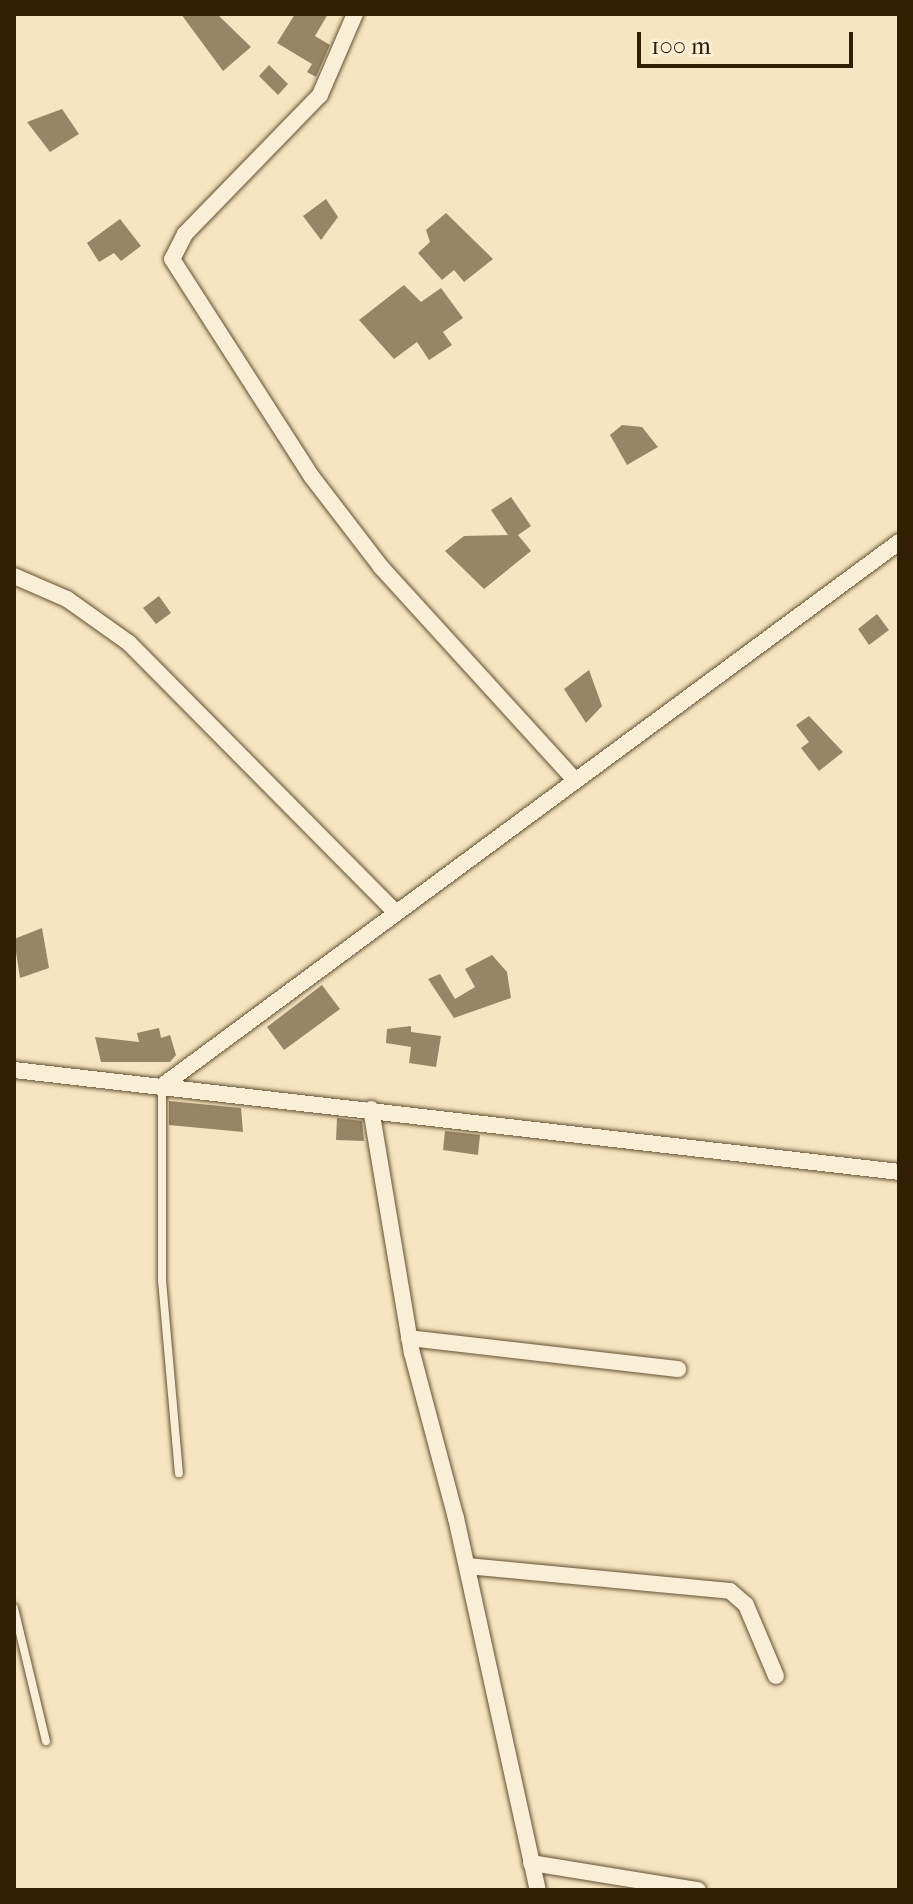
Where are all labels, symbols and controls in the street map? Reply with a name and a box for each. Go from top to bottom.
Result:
scale bar [641,16,857,66]
text: 100 m [651,32,711,60]

